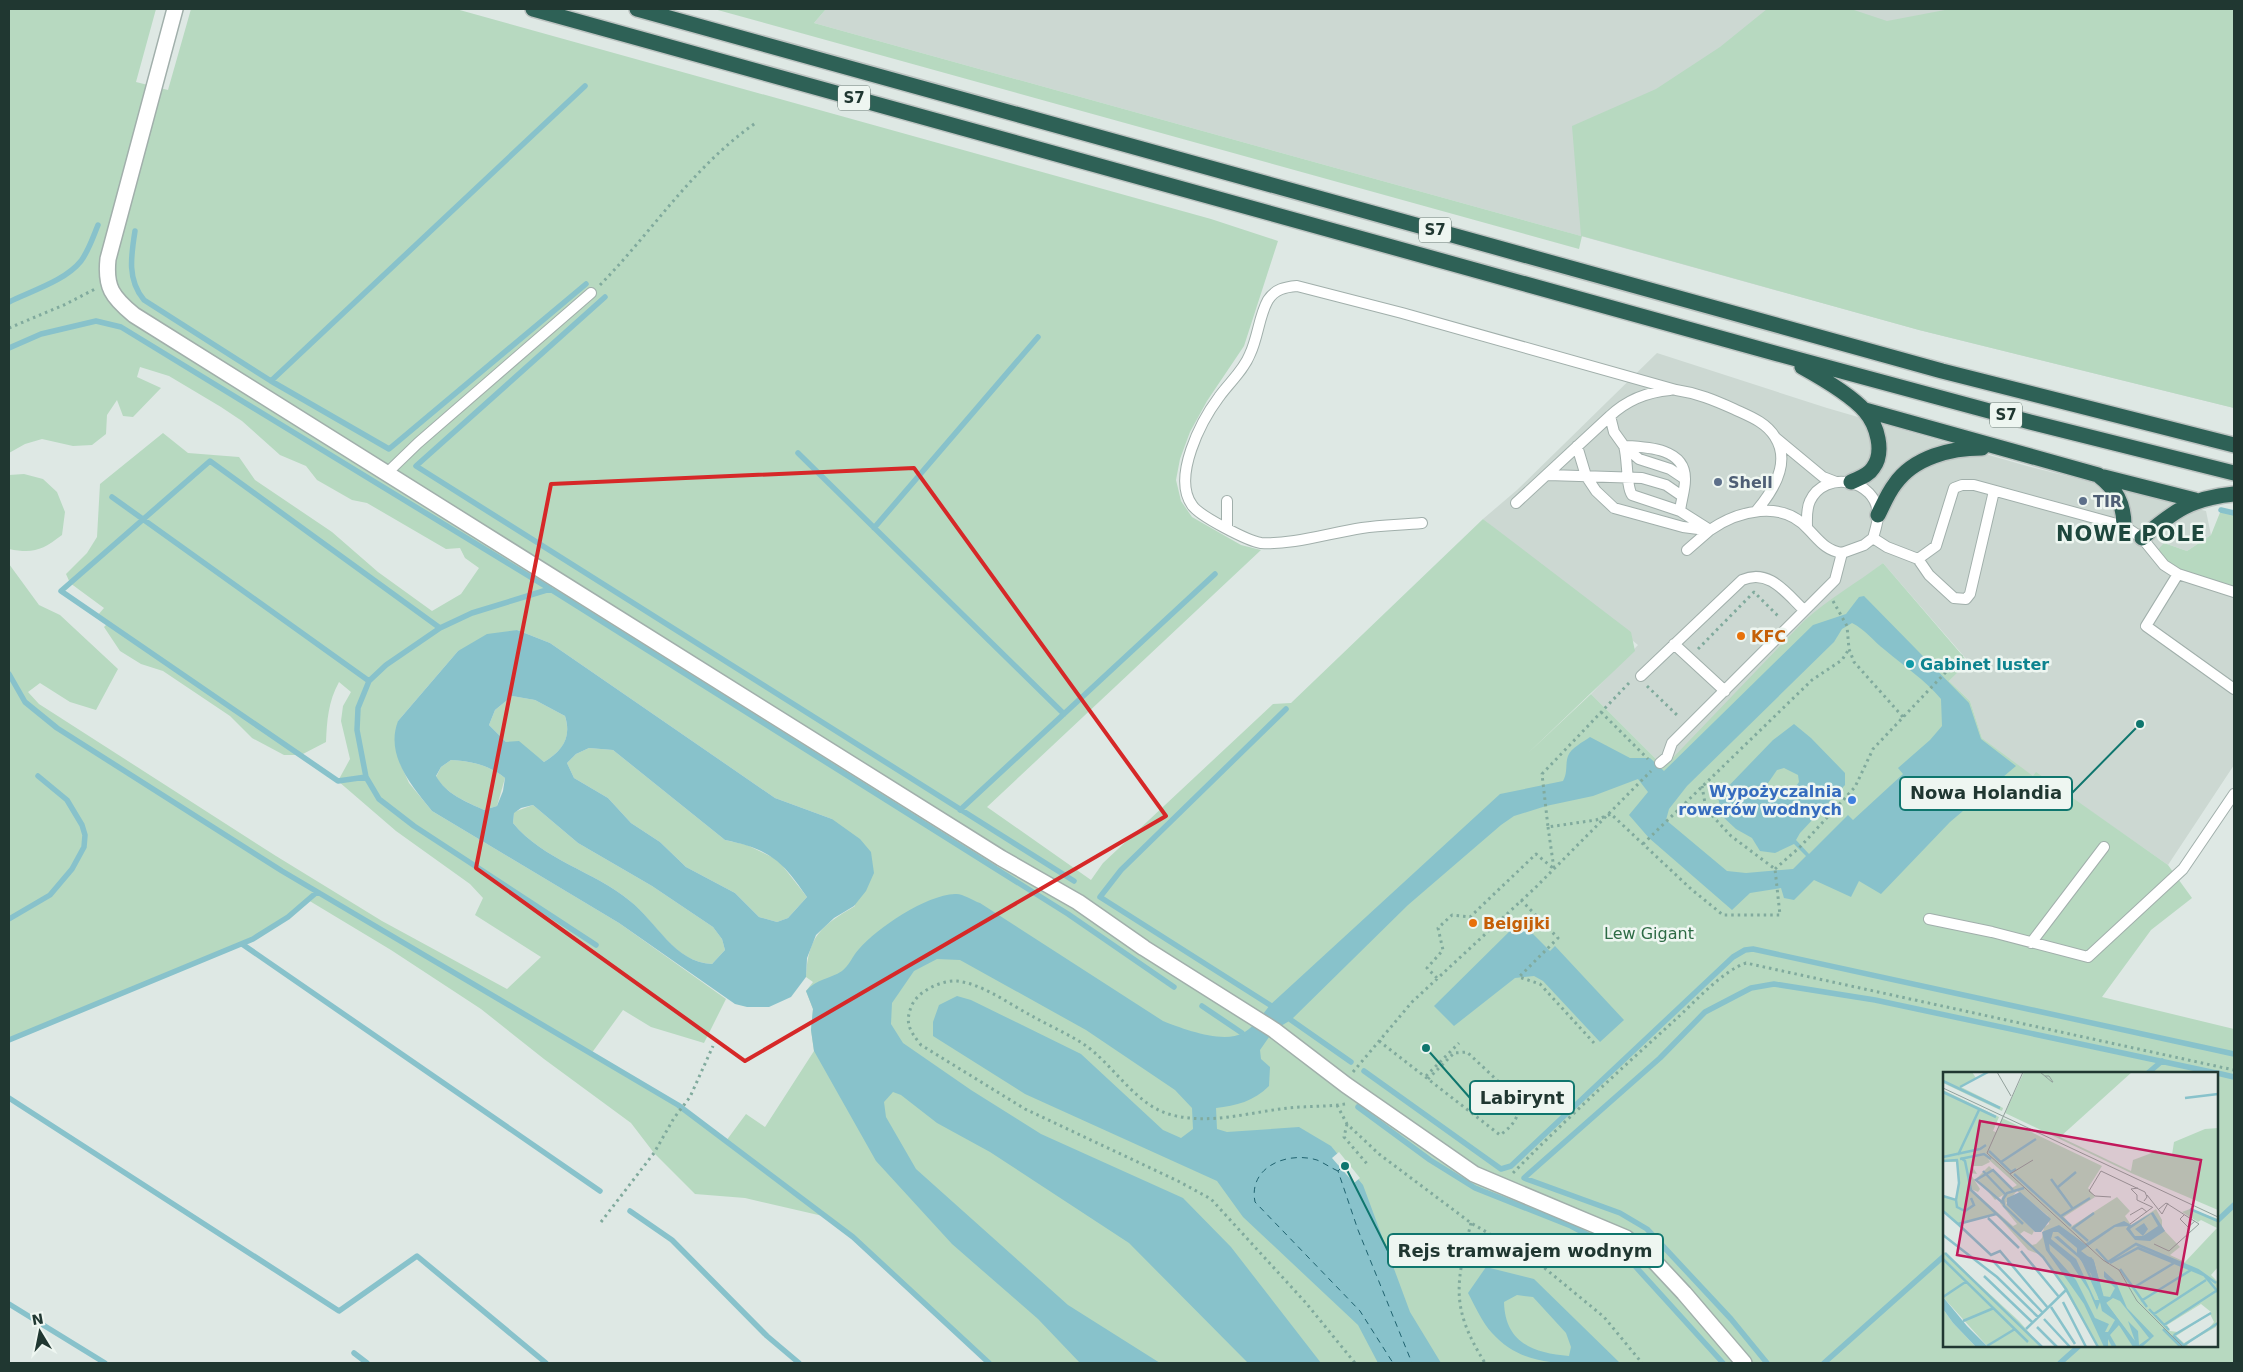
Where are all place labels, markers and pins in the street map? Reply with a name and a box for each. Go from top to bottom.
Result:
place label: Shell [1728,473,1773,492]
marker: Shell [1712,476,1724,488]
place label: TIR [2093,492,2122,511]
marker: TIR [2077,495,2089,507]
place label: KFC [1751,627,1786,646]
marker: KFC [1735,630,1747,642]
place label: Gabinet luster [1920,655,2049,674]
marker: Gabinet luster [1904,658,1916,670]
callout: Nowa Holandia [1900,777,2072,810]
place label: Wypożyczalnia rowerów wodnych [1678,782,1842,819]
marker: Wypożyczalnia rowerów wodnych [1846,794,1858,806]
place label: Belgijki [1483,914,1550,933]
marker: Belgijki [1467,917,1479,929]
callout: Labirynt [1470,1081,1574,1114]
callout: Rejs tramwajem wodnym [1388,1234,1663,1267]

